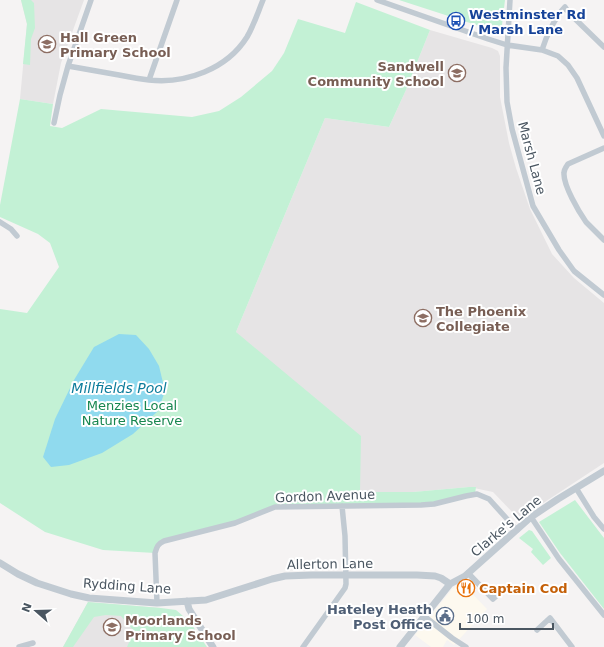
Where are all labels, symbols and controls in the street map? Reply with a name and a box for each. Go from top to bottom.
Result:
place label: Westminster Rd / Marsh Lane [469,7,586,37]
bus stop icon: Westminster Rd / Marsh Lane [446,11,466,31]
place label: Hall Green Primary School [60,30,171,60]
school or university icon: Hall Green Primary School [37,34,57,54]
place label: Sandwell Community School [308,59,444,89]
school or university icon: Sandwell Community School [447,63,467,83]
street label: Marsh Lane [515,120,549,196]
place label: The Phoenix Collegiate [436,304,527,334]
school or university icon: The Phoenix Collegiate [413,308,433,328]
water label: Millfields Pool [71,380,167,396]
park label: Menzies Local Nature Reserve [82,398,182,428]
street label: Gordon Avenue [275,487,375,505]
street label: Clarke's Lane [468,492,544,560]
street label: Allerton Lane [287,556,373,572]
street label: Rydding Lane [82,575,172,597]
restaurant icon: Captain Cod [456,578,476,598]
place label: Captain Cod [479,581,568,596]
north arrow [16,591,56,631]
text: N [19,601,35,614]
place label: Hateley Heath Post Office [327,602,432,632]
scale bar [460,605,553,631]
public building icon: Hateley Heath Post Office [435,606,455,626]
text: 100 m [466,612,504,626]
place label: Moorlands Primary School [125,613,236,643]
school or university icon: Moorlands Primary School [102,617,122,637]

